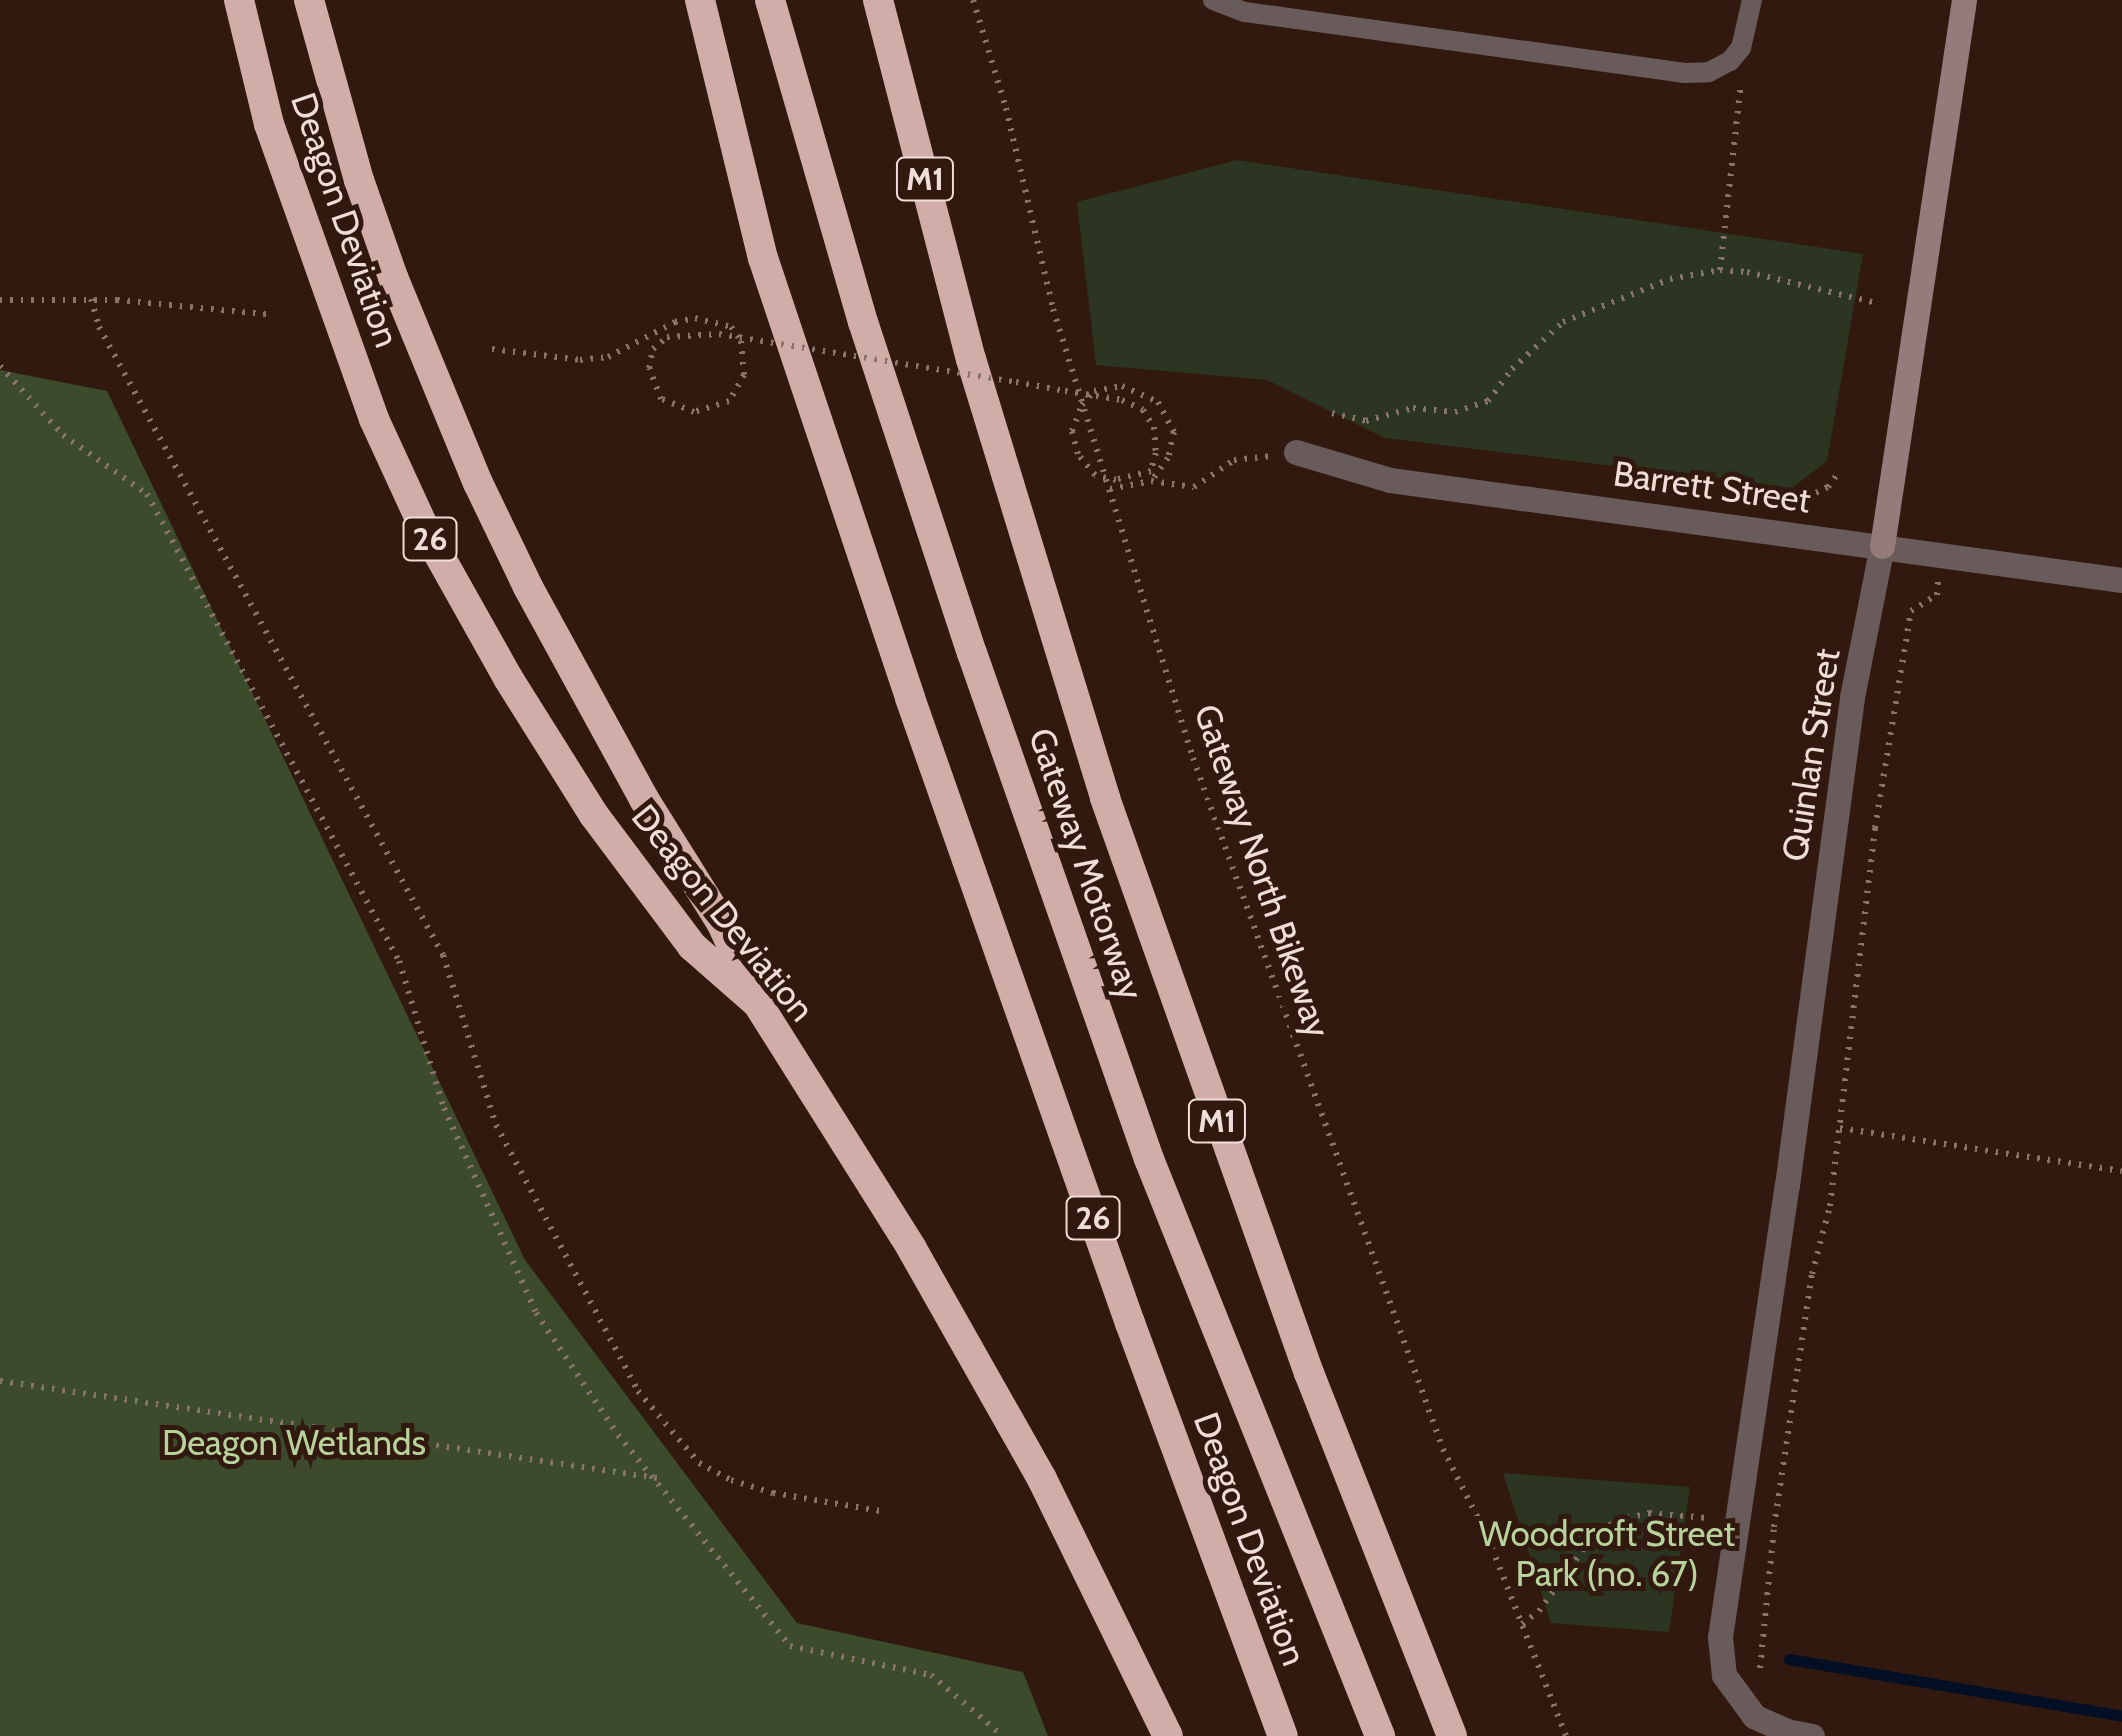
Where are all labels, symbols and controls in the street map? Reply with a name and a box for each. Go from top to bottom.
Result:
street label: Deagon Deviation [282,87,408,353]
road number: M1 [895,152,955,206]
street label: Barrett Street [1611,452,1813,522]
road number: 26 [402,512,458,566]
street label: Quinlan Street [1773,646,1849,864]
street label: Gateway North Bikeway [1185,699,1339,1043]
street label: Gateway Motorway [1020,723,1152,1005]
street label: Deagon Deviation [623,796,823,1030]
road number: M1 [1187,1094,1247,1148]
road number: 26 [1066,1191,1120,1245]
street label: Deagon Deviation [1185,1407,1315,1671]
park label: Deagon Wetlands [162,1422,426,1464]
park label: Woodcroft Street Park (no. 67) [1479,1513,1735,1595]

